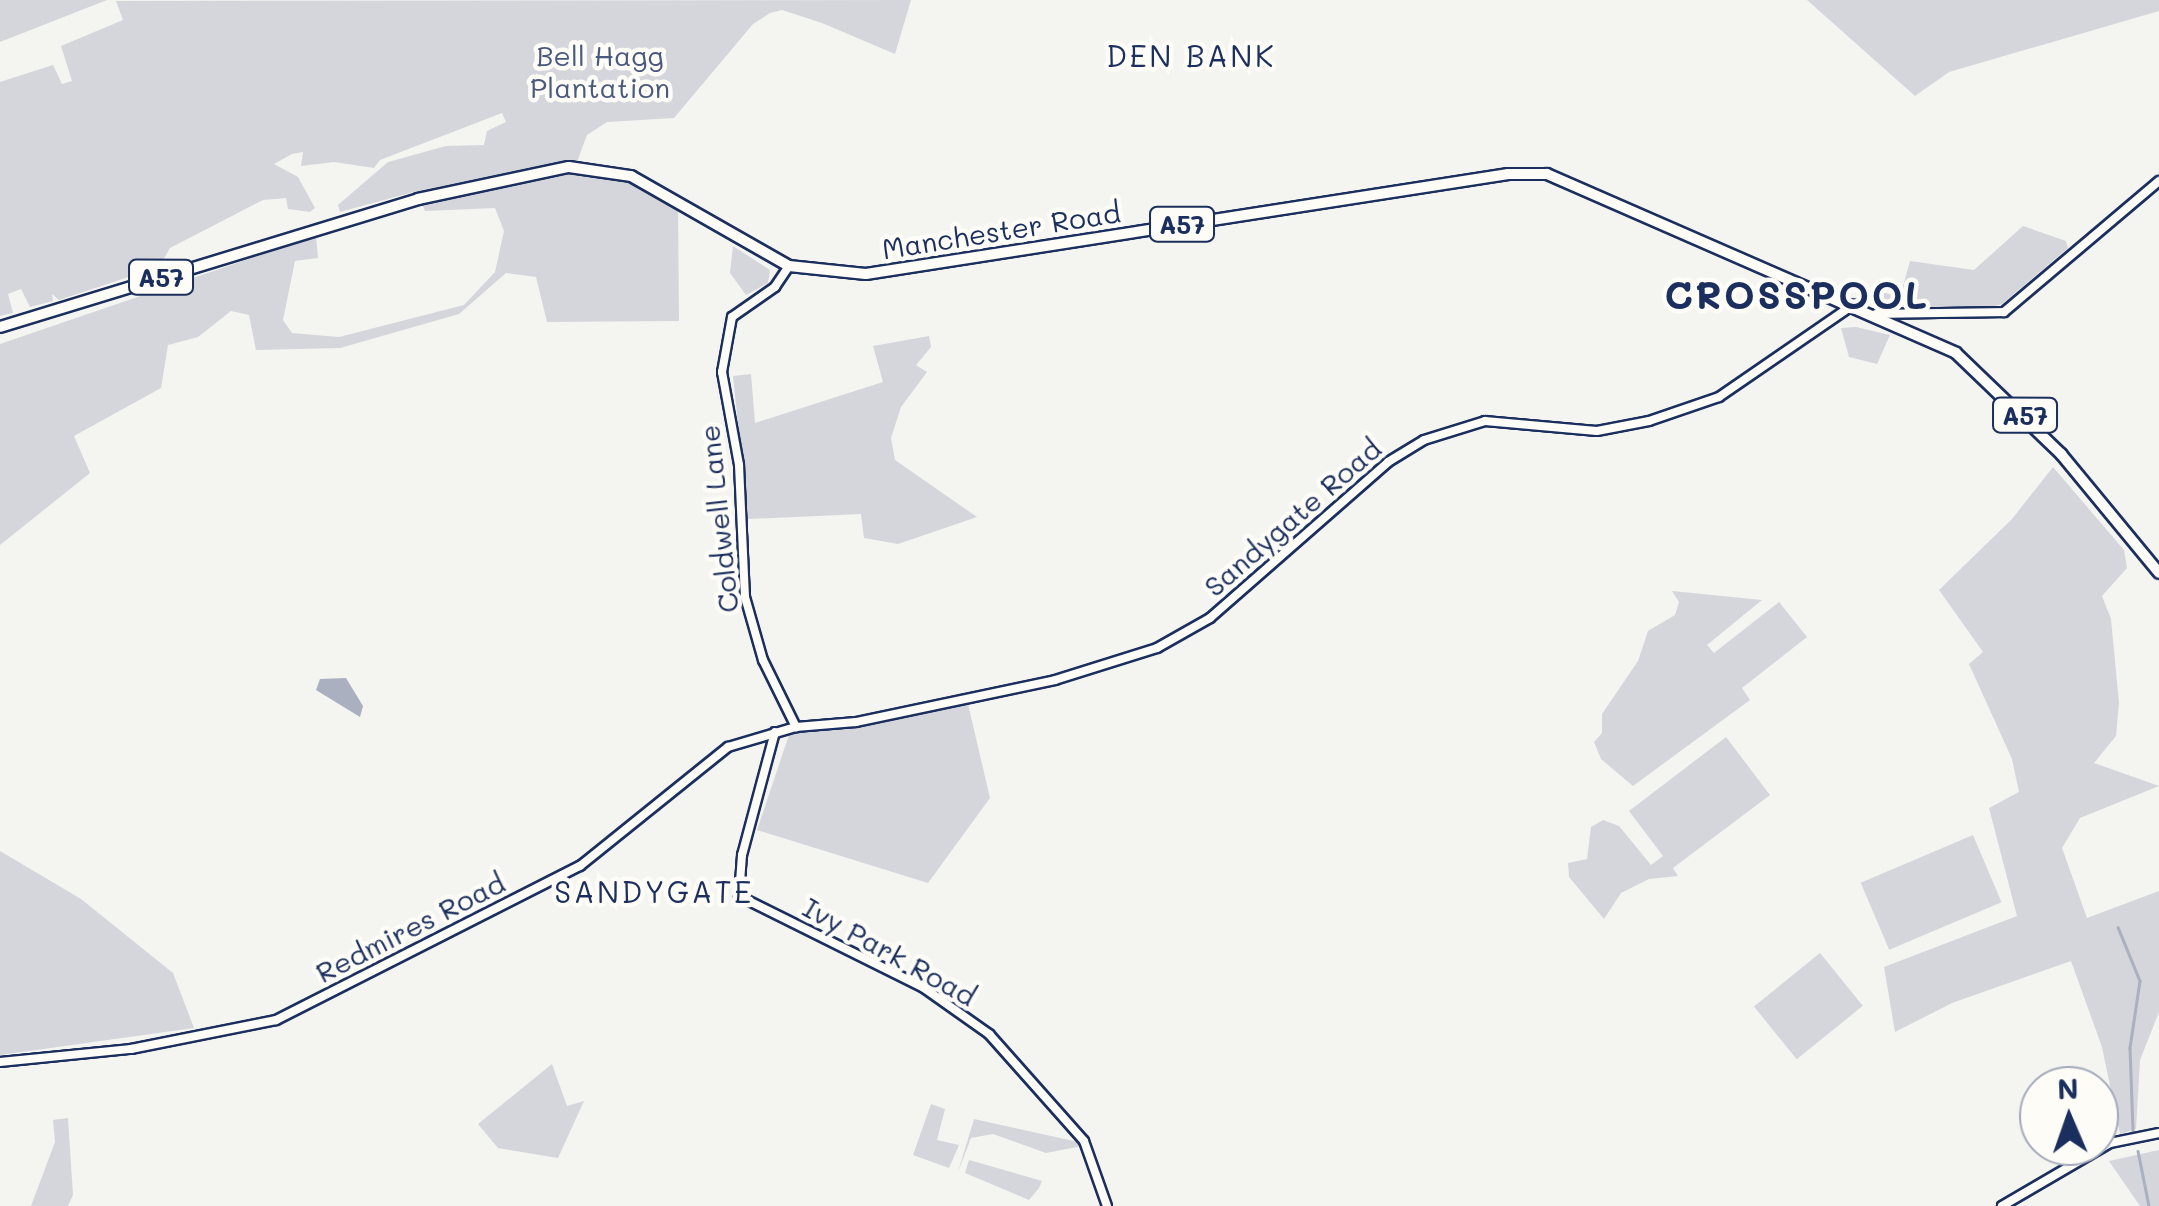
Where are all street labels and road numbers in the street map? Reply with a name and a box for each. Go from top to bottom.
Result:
street label: Manchester Road [879,195,1123,265]
road number: A57 [1147,204,1217,244]
road number: A57 [126,257,196,297]
road number: A57 [1990,395,2060,435]
street label: Coldwell Lane [691,424,745,614]
street label: Sandygate Road [1197,431,1387,603]
street label: Redmires Road [310,865,510,989]
street label: Ivy Park Road [798,890,982,1012]

